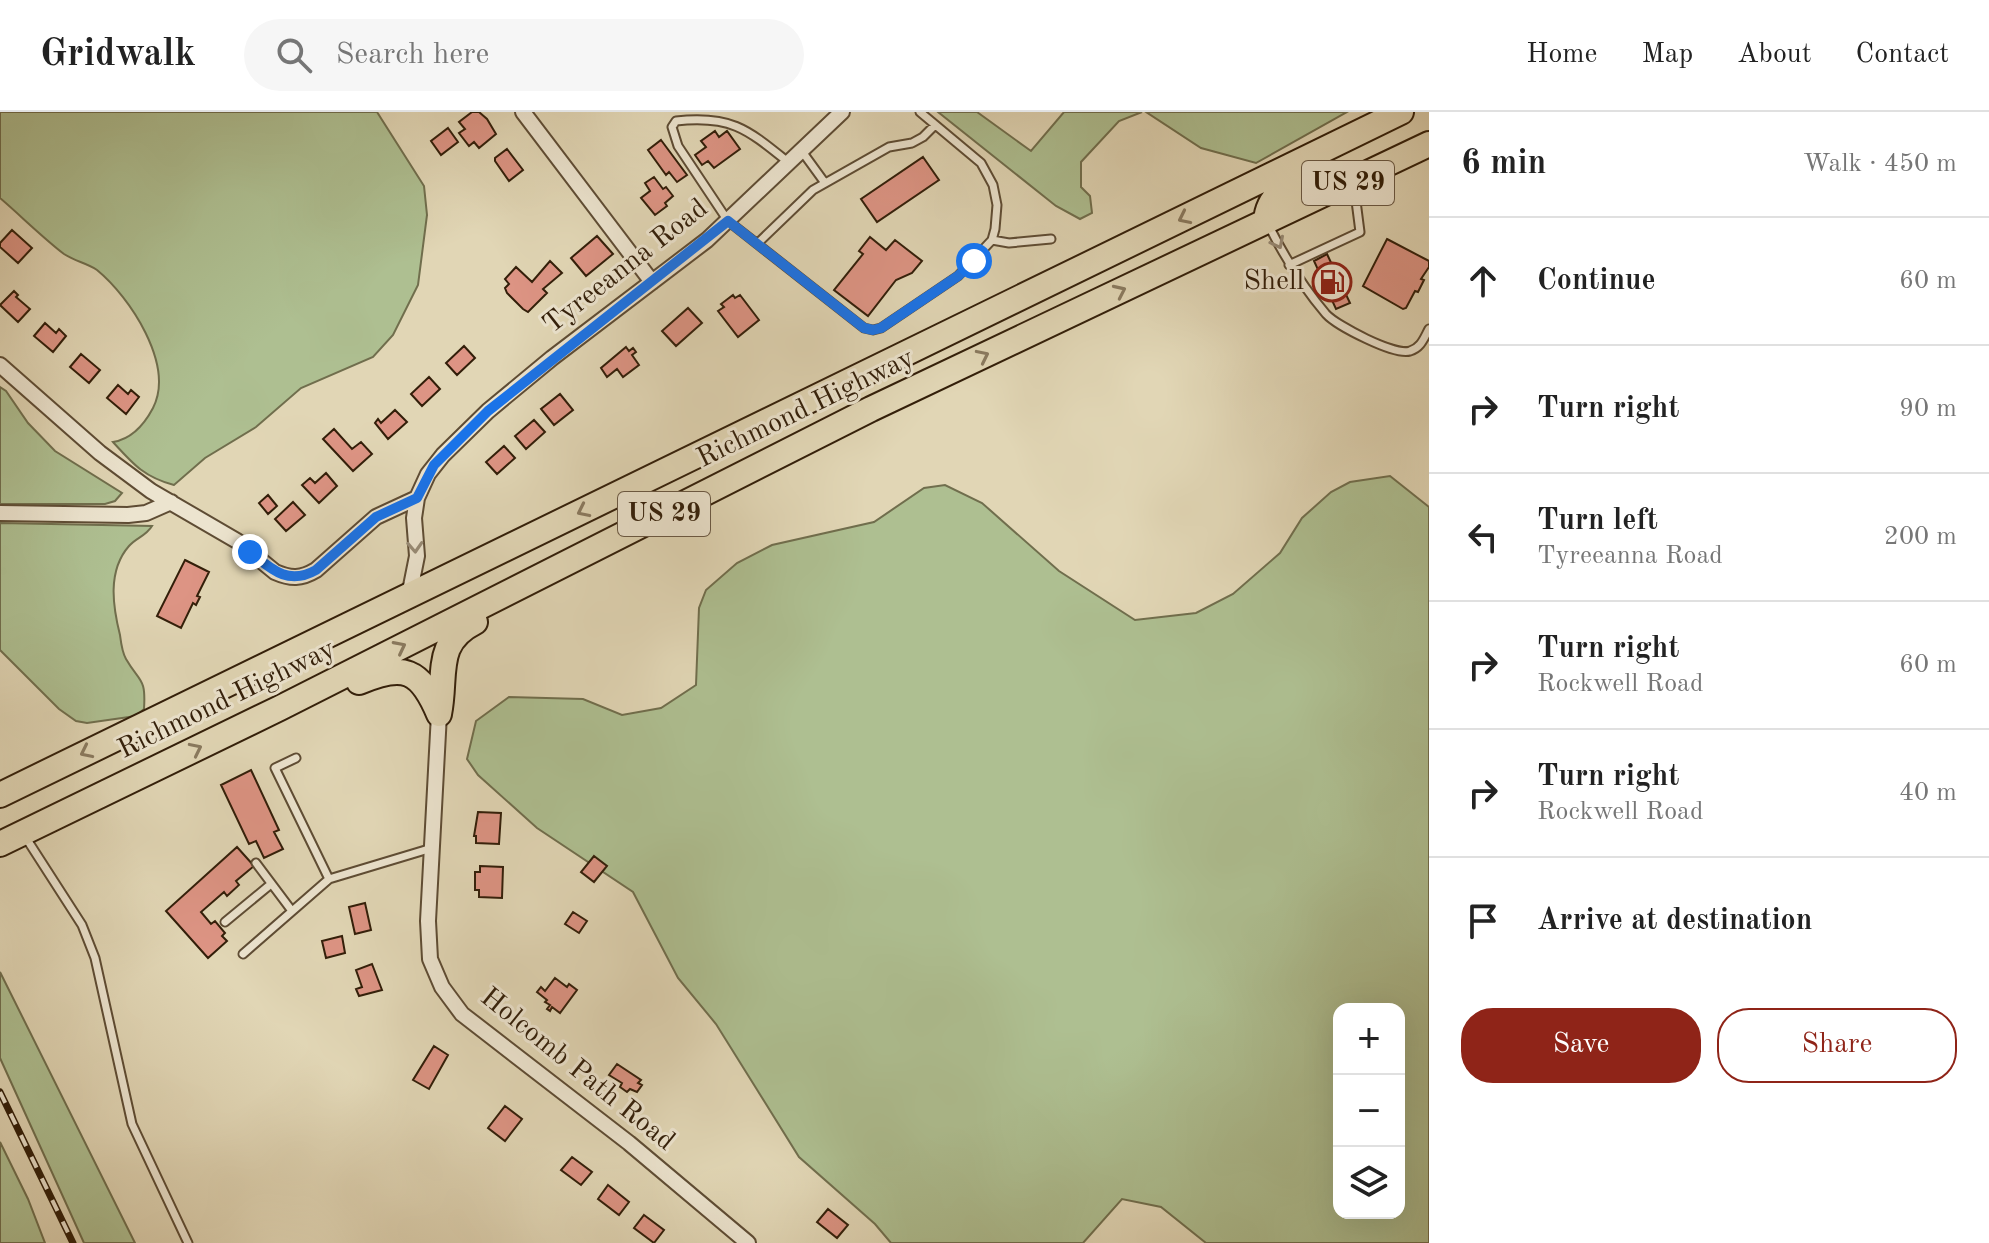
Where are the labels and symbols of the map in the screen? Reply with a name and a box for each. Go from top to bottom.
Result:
road number: US 29 [1302,161,1394,205]
street label: Tyreeanna Road [538,194,714,340]
one-way arrow [1178,208,1193,224]
one-way arrow [1268,234,1283,249]
route start [956,243,992,279]
fuel station icon: Shell [1311,261,1353,303]
place label: Shell [1243,268,1304,296]
one-way arrow [1111,285,1126,301]
street label: Richmond Highway [693,344,919,474]
one-way arrow [975,350,990,366]
road number: US 29 [618,492,710,536]
one-way arrow [576,501,591,517]
route end [232,534,268,570]
one-way arrow [407,541,424,554]
street label: Richmond Highway [114,635,340,765]
one-way arrow [392,642,407,657]
one-way arrow [80,743,95,758]
one-way arrow [188,743,203,759]
street label: Holcomb Path Road [475,983,679,1157]

